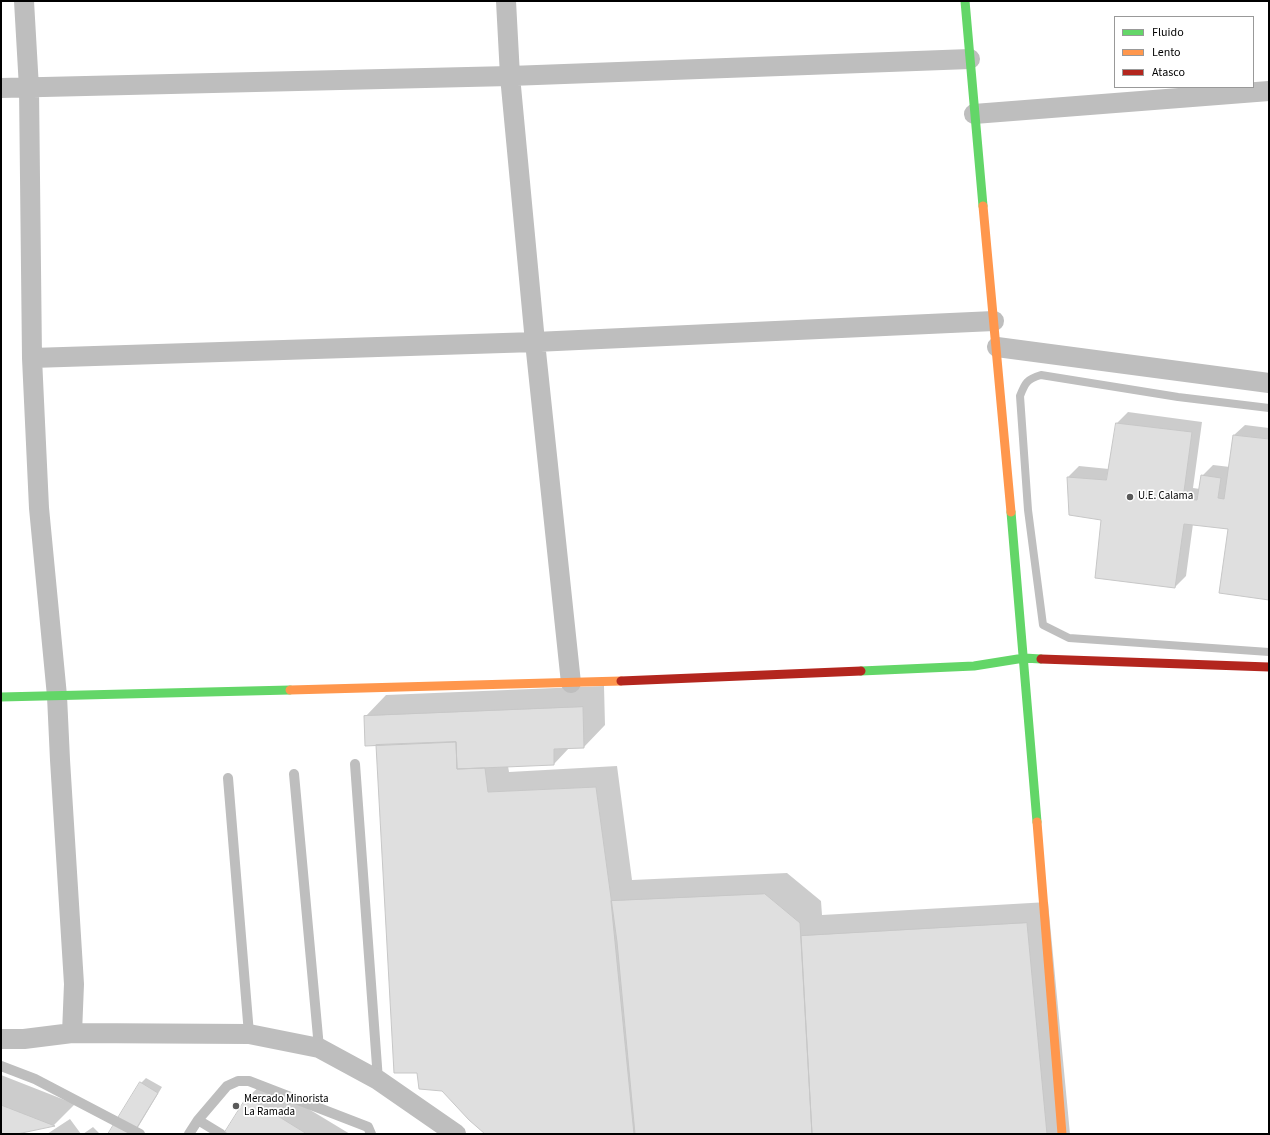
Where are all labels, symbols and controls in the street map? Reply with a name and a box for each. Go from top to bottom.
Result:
legend [1114,16,1254,88]
text: Fluido [1152,24,1184,41]
text: Lento [1152,44,1181,61]
text: Atasco [1152,64,1185,81]
place label: U.E. Calama [1138,490,1193,504]
marker: U.E. Calama [1125,492,1135,502]
place label: Mercado Minorista La Ramada [244,1093,328,1119]
marker: Mercado Minorista La Ramada [231,1101,241,1111]

